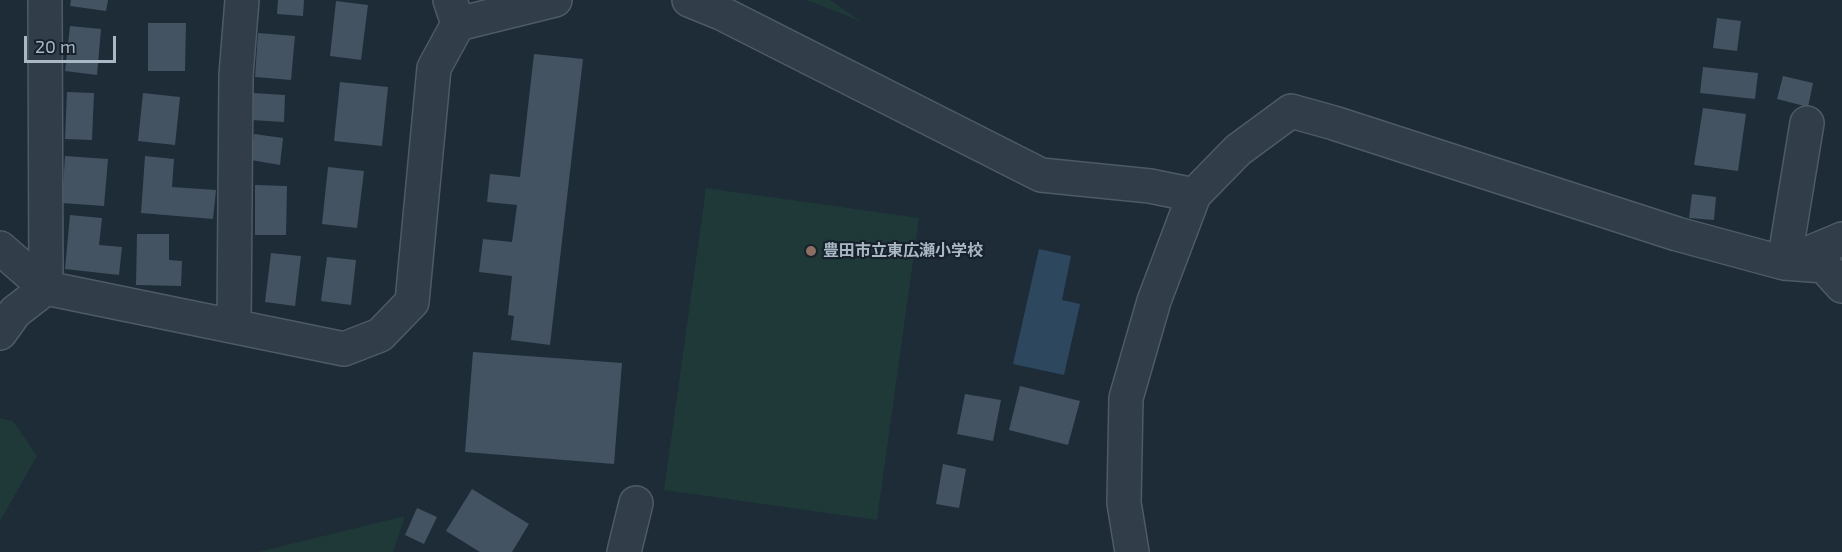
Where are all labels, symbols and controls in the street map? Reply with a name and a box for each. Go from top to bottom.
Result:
scale bar [27,24,118,62]
text: 20 m [35,35,76,57]
place label: 豊田市立東広瀬小学校 [823,241,983,261]
marker: 豊田市立東広瀬小学校 [804,244,818,258]

